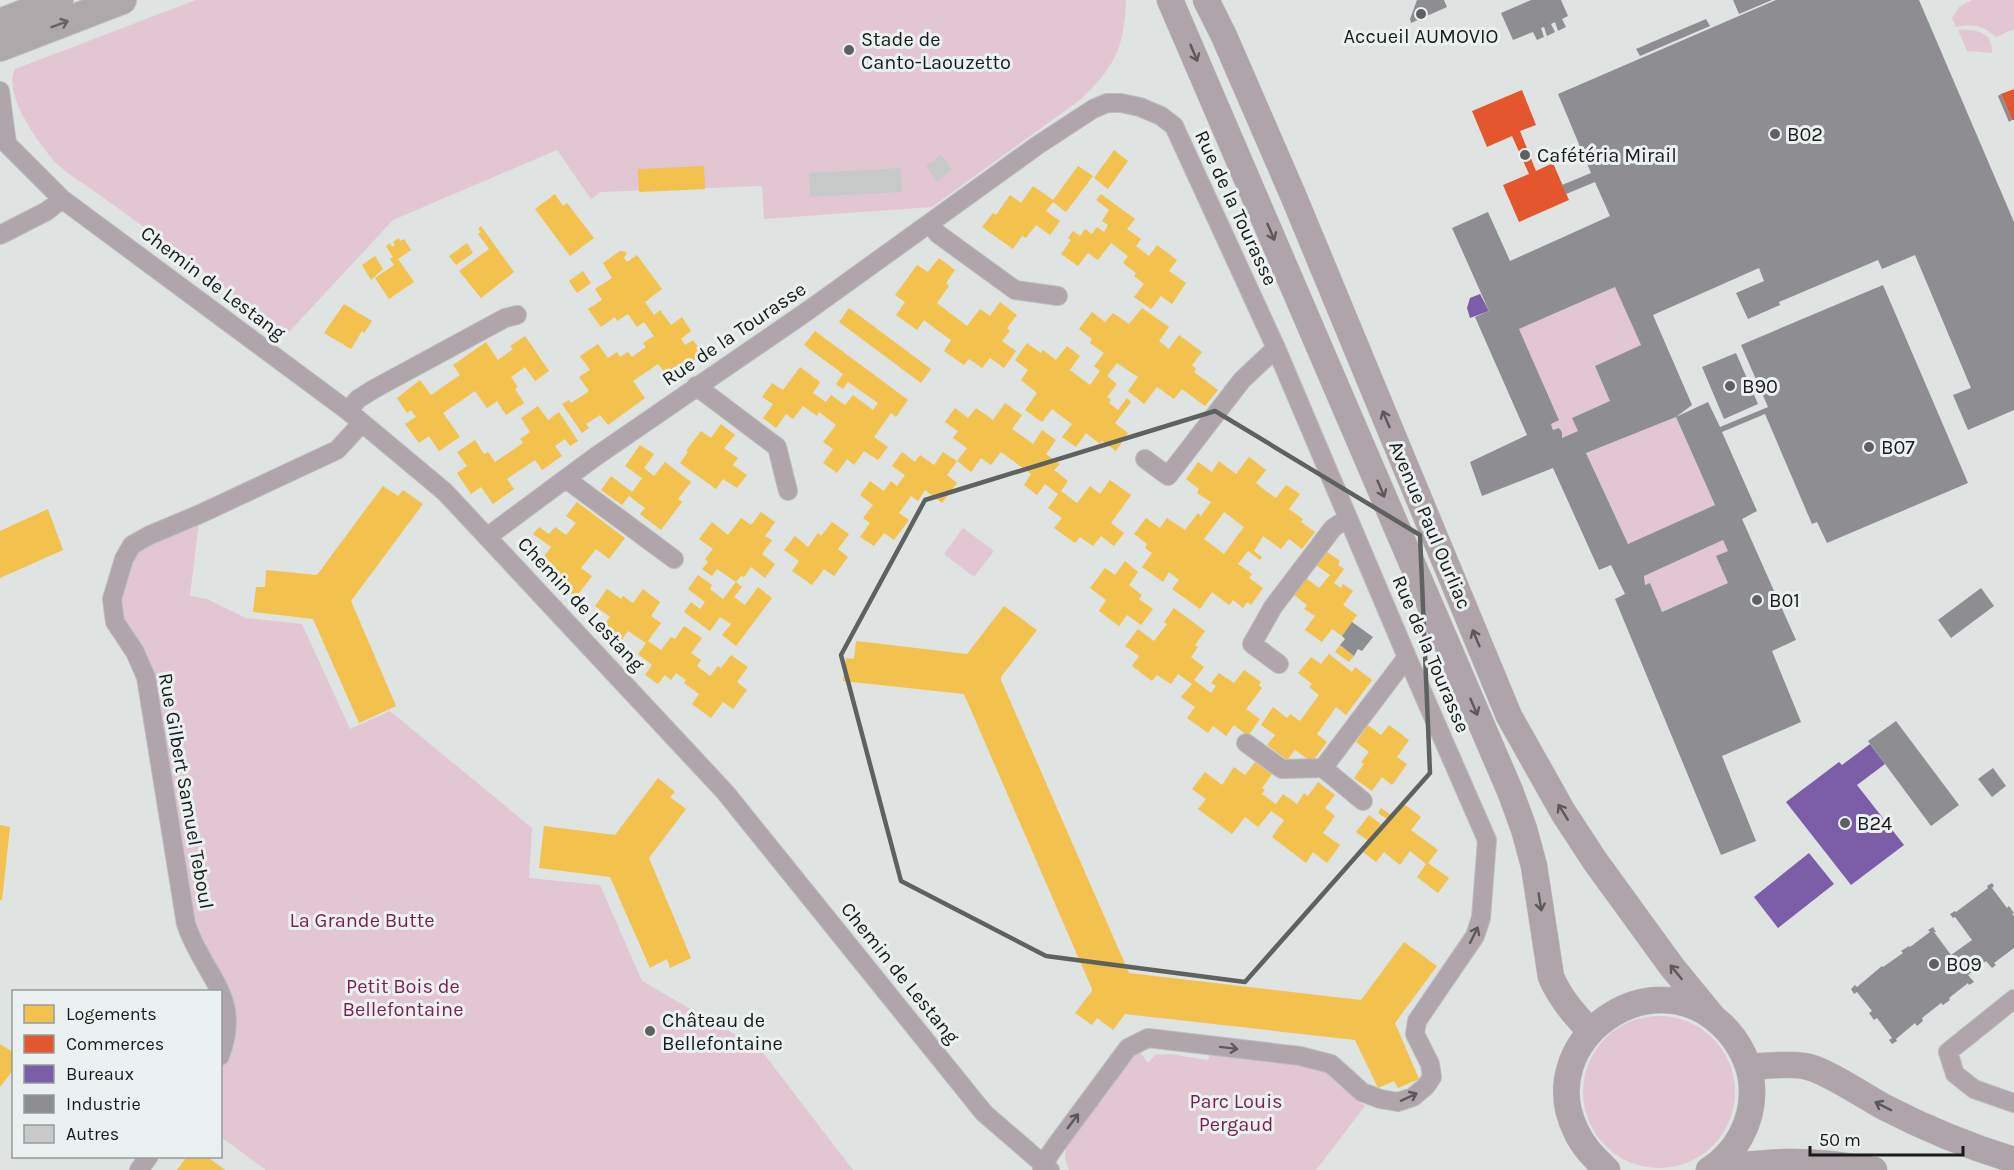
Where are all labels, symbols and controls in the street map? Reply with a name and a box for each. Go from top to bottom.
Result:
marker: Accueil AUMOVIO [1414,7,1428,21]
one-way arrow [50,18,68,29]
place label: Accueil AUMOVIO [1344,25,1498,48]
place label: Stade de Canto-Laouzetto [861,28,1011,74]
marker: Stade de Canto-Laouzetto [842,43,856,57]
one-way arrow [1189,44,1200,62]
place label: B02 [1787,123,1823,146]
street label: Rue de la Tourasse [1190,127,1282,289]
marker: B02 [1768,127,1782,141]
place label: Cafétéria Mirail [1537,144,1677,167]
marker: Cafétéria Mirail [1518,148,1532,162]
street label: Chemin de Lestang [136,221,290,345]
one-way arrow [1266,223,1277,241]
street label: Rue de la Tourasse [658,277,810,391]
place label: B90 [1742,375,1778,398]
marker: B90 [1723,379,1737,393]
one-way arrow [1380,411,1391,429]
place label: B07 [1881,436,1915,459]
street label: Avenue Paul Ourliac [1384,438,1476,612]
marker: B07 [1862,440,1876,454]
one-way arrow [1376,479,1387,498]
street label: Chemin de Lestang [513,532,649,676]
street label: Rue de la Tourasse [1387,572,1475,736]
place label: B01 [1769,589,1800,612]
marker: B01 [1750,593,1764,607]
one-way arrow [1470,630,1481,648]
street label: Rue Gilbert Samuel Teboul [154,671,218,911]
one-way arrow [1469,697,1480,715]
one-way arrow [1557,804,1570,821]
place label: B24 [1857,812,1892,835]
marker: B24 [1838,816,1852,830]
one-way arrow [1535,892,1546,911]
street label: Chemin de Lestang [836,898,964,1048]
park label: La Grande Butte [289,909,435,932]
one-way arrow [1469,926,1481,944]
place label: B09 [1946,953,1982,976]
marker: B09 [1927,957,1941,971]
one-way arrow [1670,964,1683,980]
park label: Petit Bois de Bellefontaine [343,975,463,1021]
legend [12,990,222,1158]
text: Logements [66,1003,157,1025]
place label: Château de Bellefontaine [662,1009,783,1055]
marker: Château de Bellefontaine [643,1024,657,1038]
text: Commerces [66,1033,164,1055]
one-way arrow [1218,1042,1238,1053]
text: Bureaux [66,1063,134,1085]
park label: Parc Louis Pergaud [1189,1090,1283,1136]
one-way arrow [1399,1091,1417,1102]
text: Industrie [66,1093,141,1115]
one-way arrow [1874,1100,1892,1111]
one-way arrow [1067,1114,1080,1130]
scale bar [1810,1119,1963,1157]
text: Autres [66,1123,119,1145]
text: 50 m [1819,1129,1861,1151]

